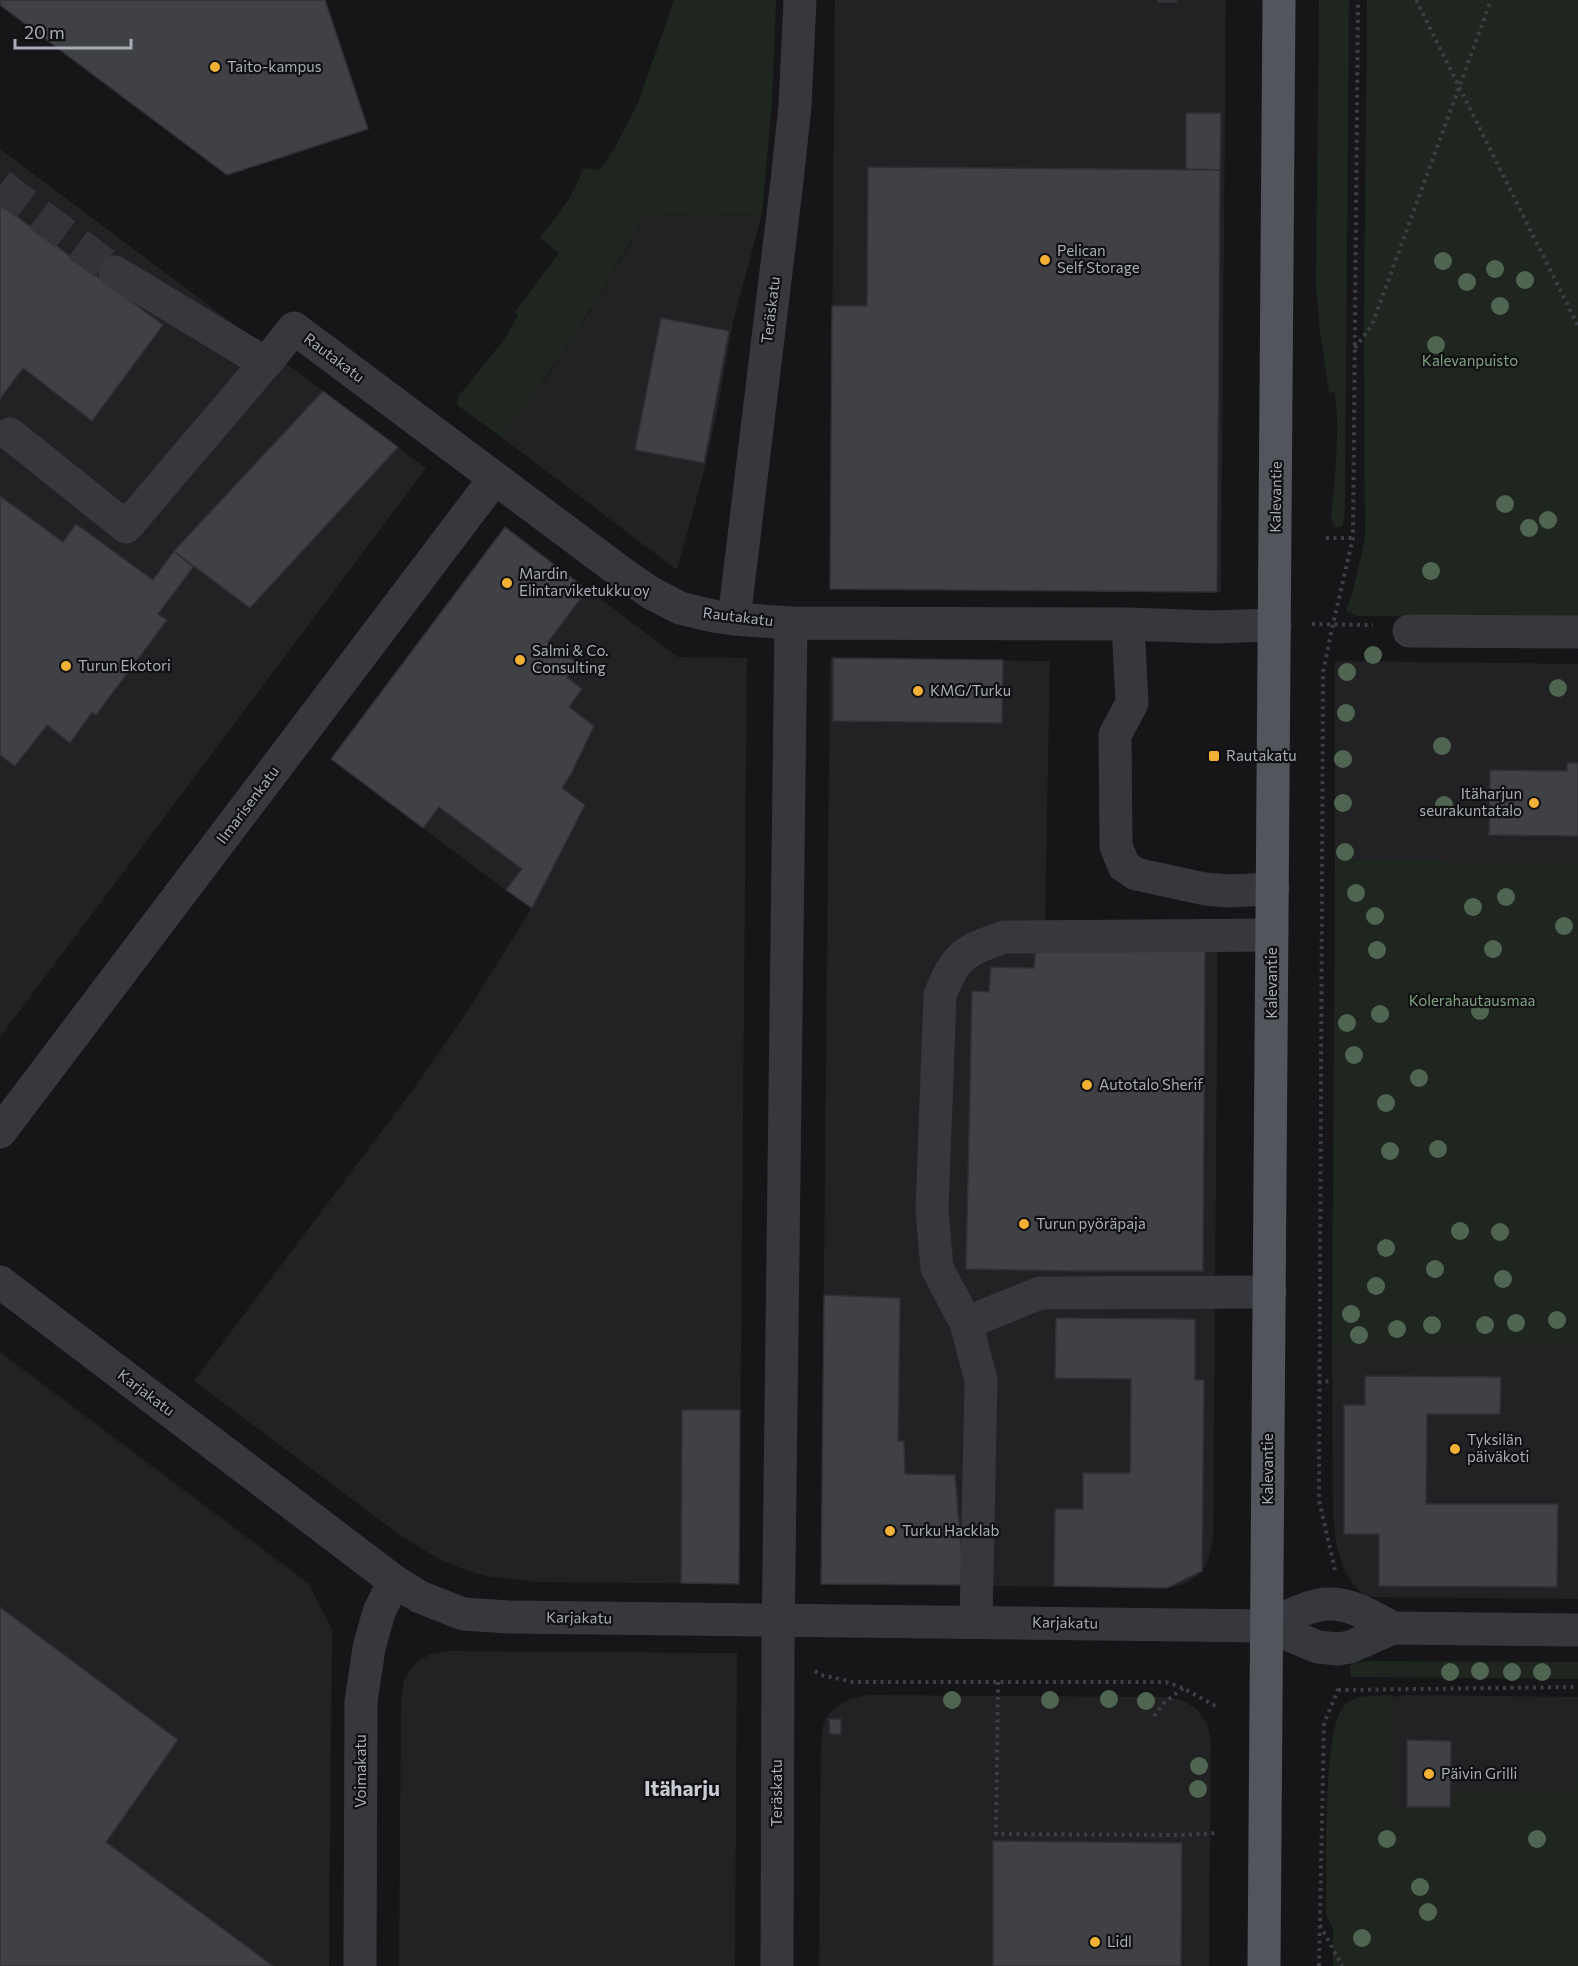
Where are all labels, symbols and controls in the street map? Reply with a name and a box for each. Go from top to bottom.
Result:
scale bar [15,12,130,50]
text: 20 m [24,21,65,43]
place label: Taito-kampus [227,57,322,75]
marker: Taito-kampus [208,60,222,74]
place label: Pelican Self Storage [1057,241,1140,276]
marker: Pelican Self Storage [1038,253,1052,267]
street label: Teräskatu [757,275,783,344]
street label: Rautakatu [301,329,368,386]
park label: Kalevanpuisto [1422,351,1518,369]
street label: Kalevantie [1265,461,1285,533]
place label: Mardin Elintarviketukku oy [519,564,650,599]
marker: Mardin Elintarviketukku oy [500,576,514,590]
street label: Rautakatu [702,603,774,629]
place label: Salmi & Co. Consulting [532,641,609,676]
marker: Salmi & Co. Consulting [513,653,527,667]
place label: Turun Ekotori [78,656,171,674]
marker: Turun Ekotori [59,659,73,673]
place label: KMG/Turku [930,681,1011,699]
marker: KMG/Turku [911,684,925,698]
place label: Rautakatu [1226,746,1297,764]
marker: Rautakatu [1207,749,1221,763]
street label: Ilmarisenkatu [212,762,282,847]
place label: Itäharjun seurakuntatalo [1419,784,1522,819]
marker: Itäharjun seurakuntatalo [1527,796,1541,810]
street label: Kalevantie [1262,947,1280,1019]
park label: Kolerahautausmaa [1409,991,1535,1009]
place label: Autotalo Sherif [1099,1075,1203,1093]
marker: Autotalo Sherif [1080,1078,1094,1092]
place label: Turun pyöräpaja [1036,1214,1146,1232]
marker: Turun pyöräpaja [1017,1217,1031,1231]
street label: Karjakatu [115,1365,178,1419]
place label: Tyksilän päiväkoti [1467,1430,1529,1465]
street label: Kalevantie [1258,1433,1276,1505]
marker: Tyksilän päiväkoti [1448,1442,1462,1456]
place label: Turku Hacklab [902,1521,999,1539]
marker: Turku Hacklab [883,1524,897,1538]
street label: Karjakatu [546,1607,612,1627]
street label: Karjakatu [1032,1612,1098,1632]
street label: Voimakatu [351,1734,369,1808]
street label: Teräskatu [767,1759,785,1827]
place label: Päivin Grilli [1441,1764,1517,1782]
marker: Päivin Grilli [1422,1767,1436,1781]
district label: Itäharju [644,1775,720,1800]
place label: Lidl [1107,1932,1132,1950]
marker: Lidl [1088,1935,1102,1949]

